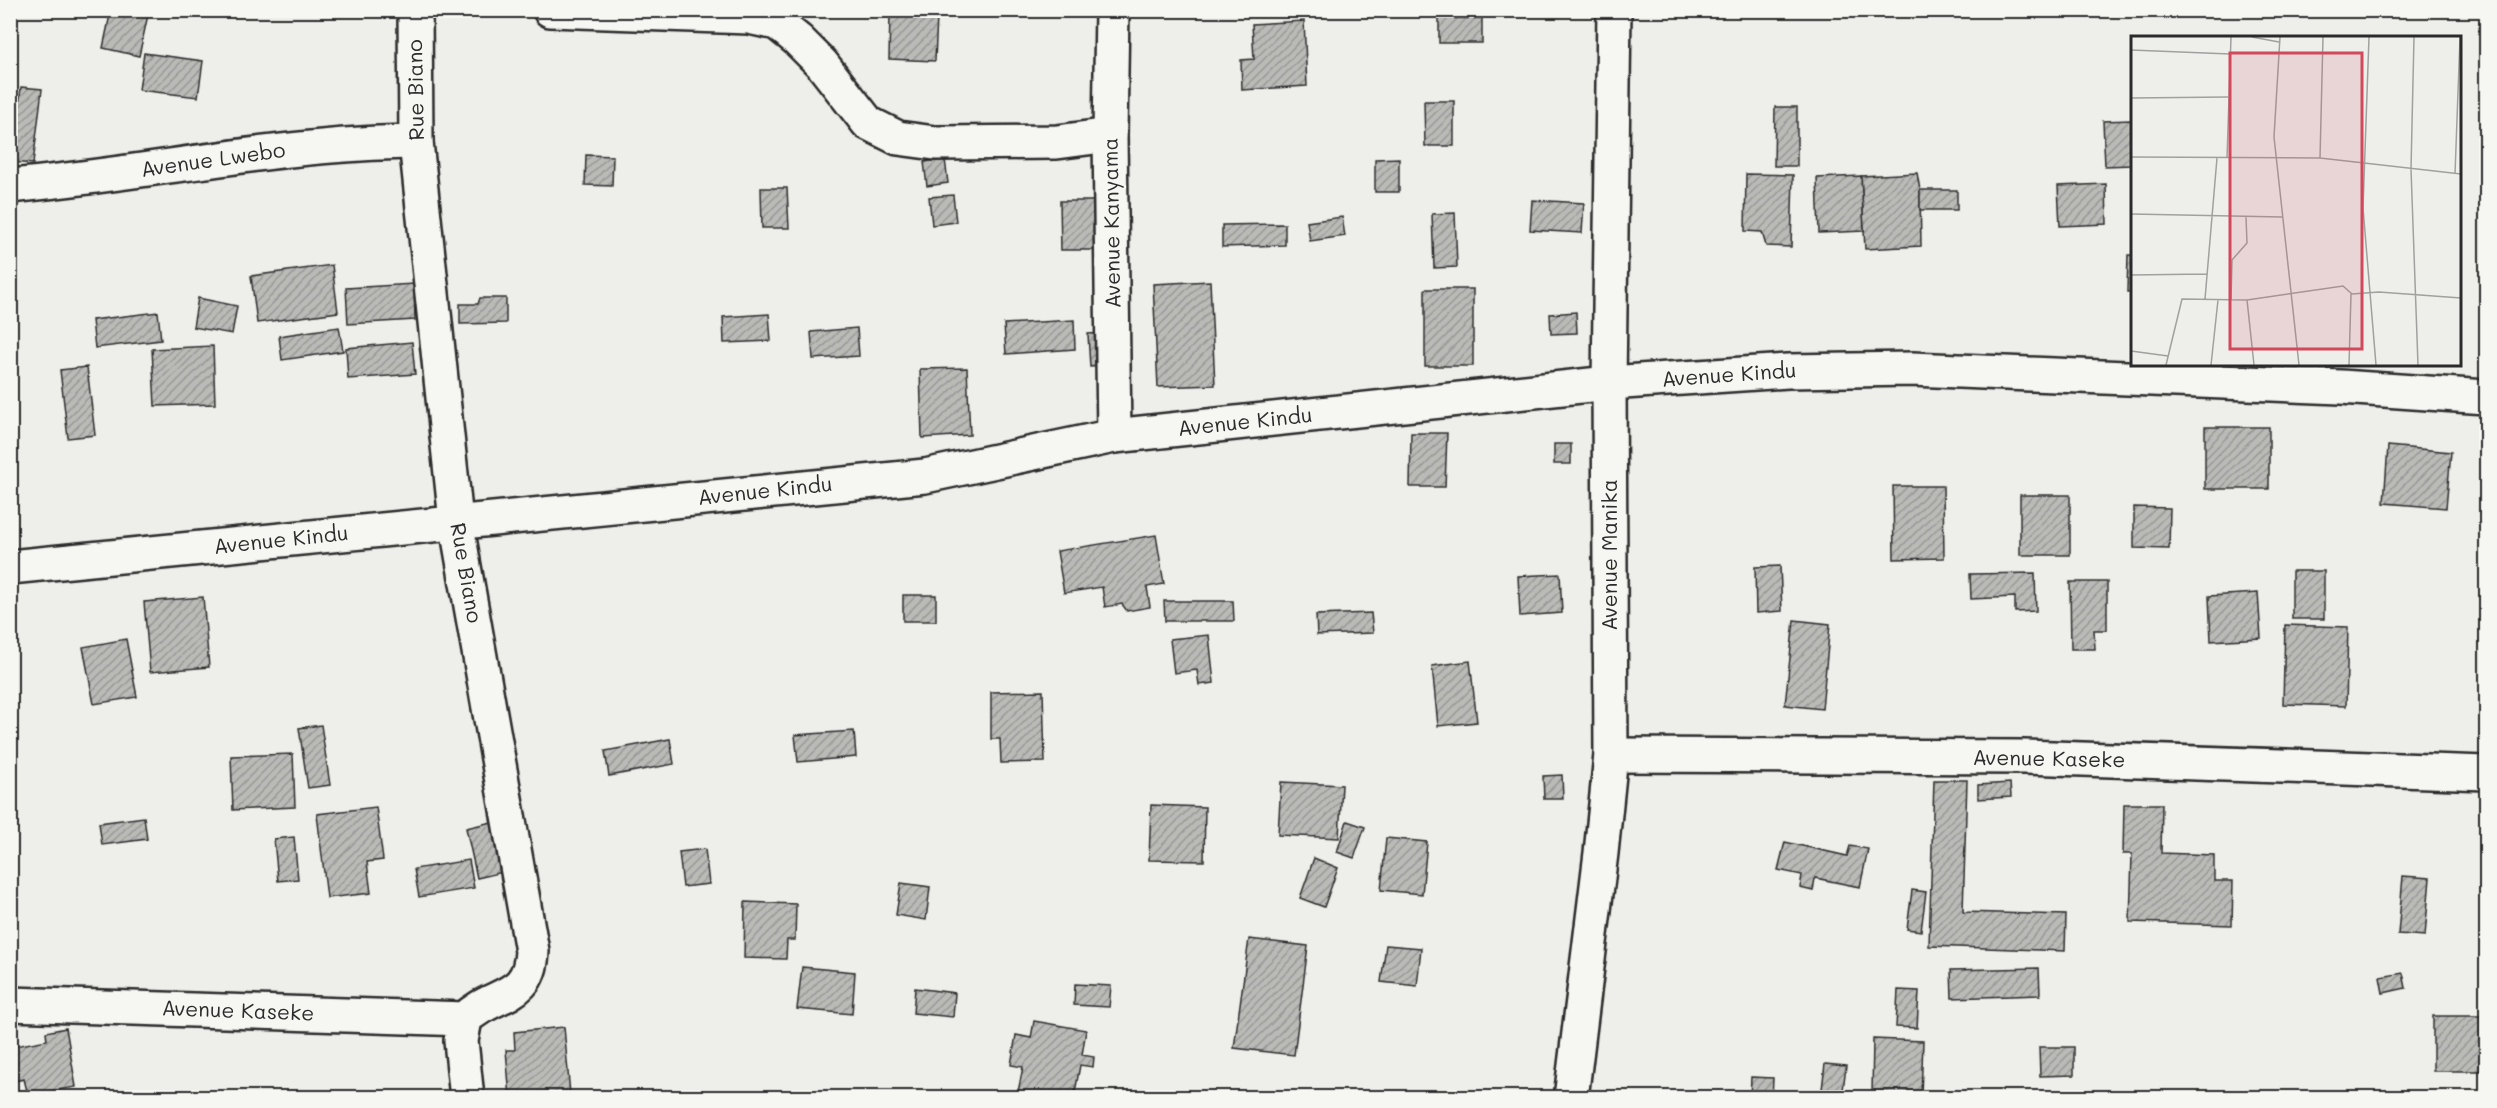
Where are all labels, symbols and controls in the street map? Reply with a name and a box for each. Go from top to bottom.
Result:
inset map [2131,36,2461,366]
street label: Rue Biano [400,39,429,141]
street label: Avenue Lwebo [139,135,287,182]
street label: Avenue Kanyama [1096,137,1125,309]
street label: Avenue Kindu [1661,355,1797,392]
street label: Avenue Kindu [1176,400,1313,441]
street label: Avenue Kindu [696,469,833,510]
street label: Avenue Manika [1595,479,1622,631]
street label: Avenue Kindu [212,518,349,559]
street label: Rue Biano [445,521,490,625]
street label: Avenue Kaseke [1973,743,2126,772]
street label: Avenue Kaseke [161,993,315,1026]

